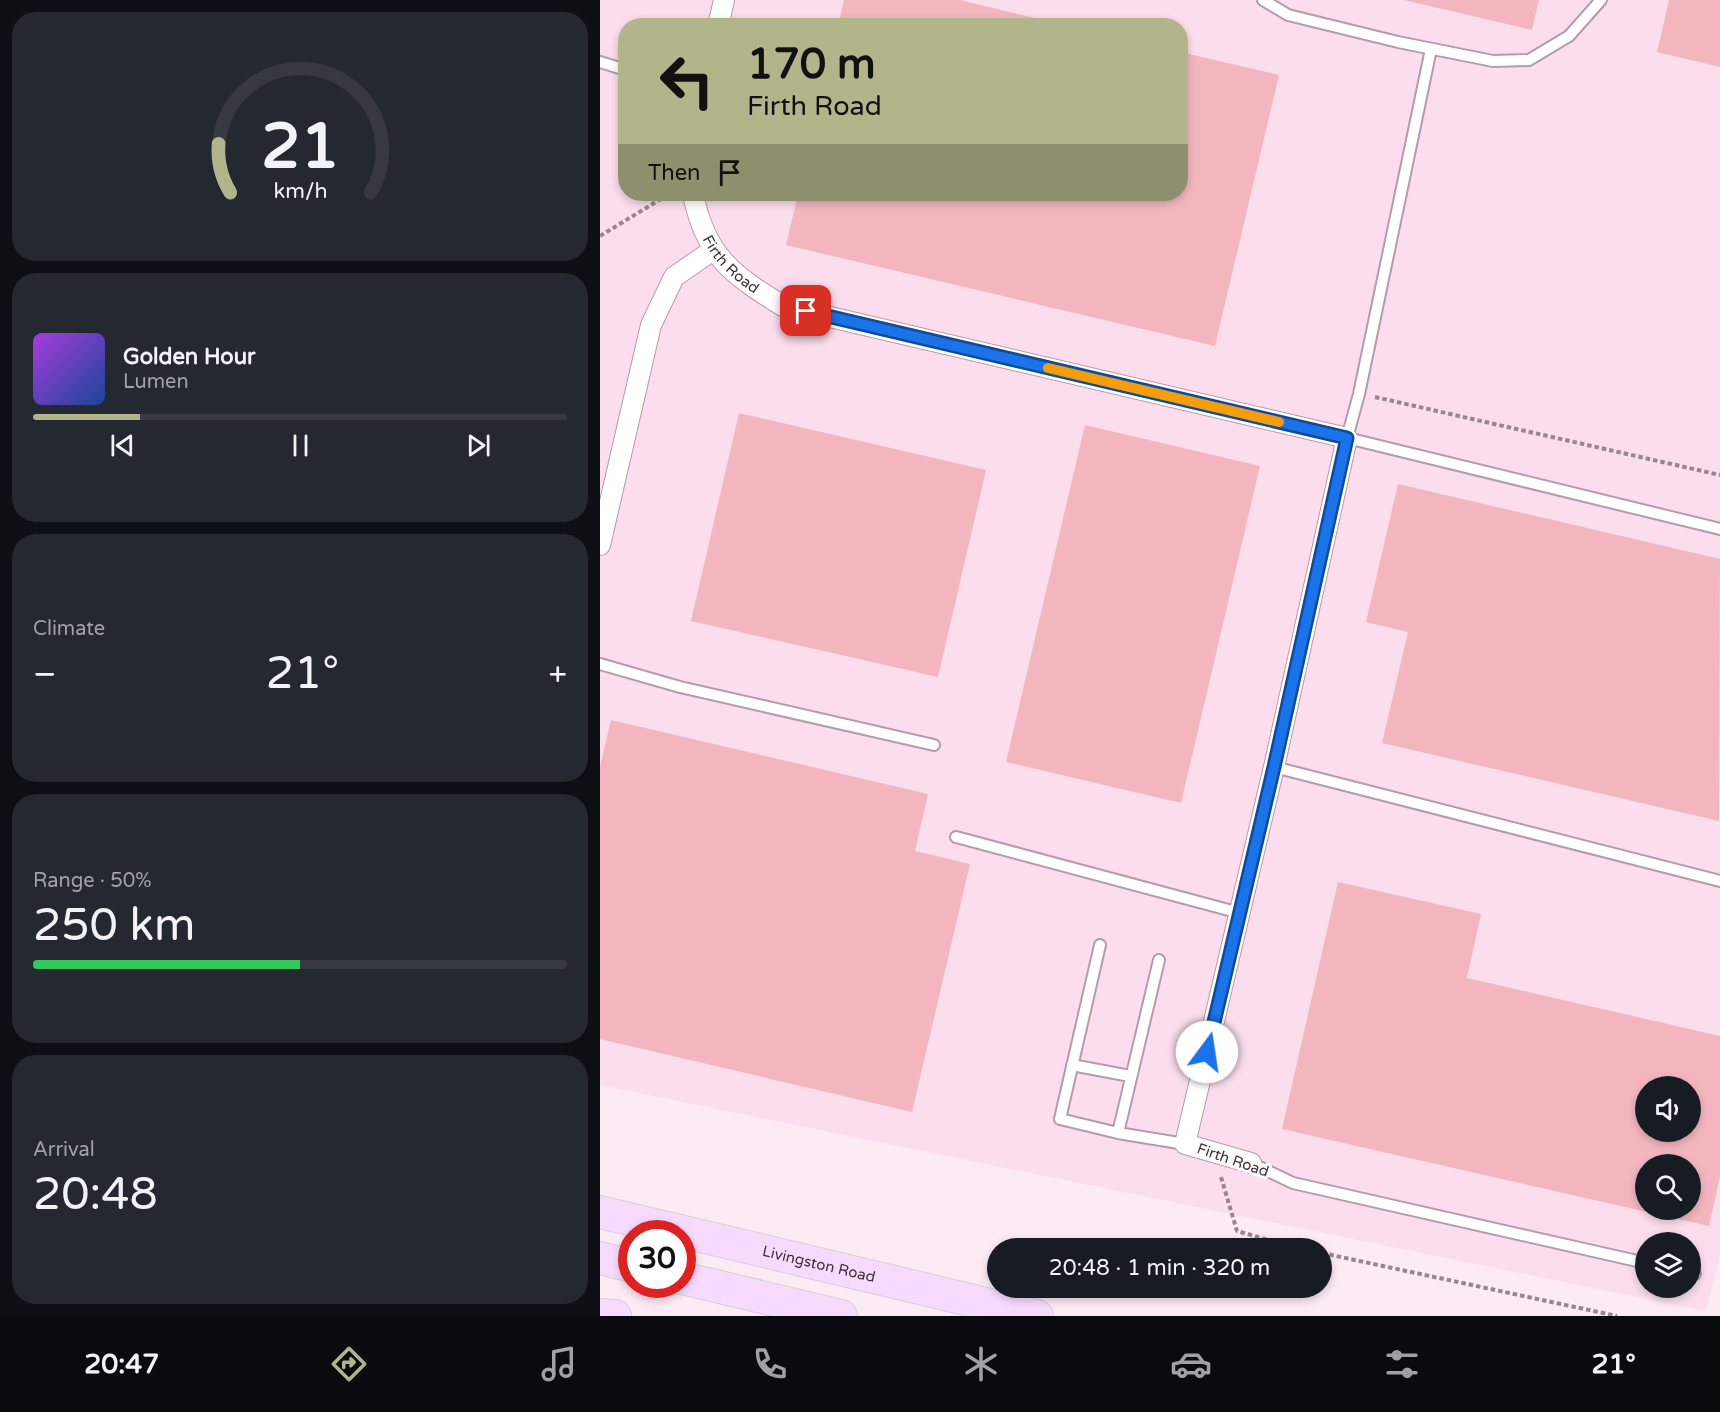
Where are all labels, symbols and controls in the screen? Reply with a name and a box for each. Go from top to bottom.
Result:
text: 170 m [747,39,876,90]
icon: left [648,42,726,120]
text: Firth Road [747,90,882,123]
text: 21 [261,111,339,186]
icon: arrive [713,156,746,189]
text: Then [648,160,701,186]
text: km/h [273,179,327,205]
street label: Firth Road [699,232,763,297]
pin [780,285,831,336]
icon: arrive [789,294,822,327]
text: Golden Hour [123,344,255,370]
text: Lumen [123,370,189,394]
icon: previous [106,429,139,462]
icon: pause [284,429,317,462]
icon: next [462,429,495,462]
text: Climate [33,617,105,641]
text: 21° [266,647,339,701]
text: − [33,655,57,694]
text: + [548,655,567,694]
text: Range · 50% [33,869,152,893]
text: 250 km [33,899,195,953]
position arrow [1175,1020,1239,1084]
map controls [1635,1076,1701,1298]
button: sound [1635,1076,1701,1142]
text: Arrival [33,1138,95,1162]
street label: Firth Road [1195,1139,1271,1181]
button: search [1635,1154,1701,1220]
text: 20:48 [33,1168,158,1222]
speed limit sign: 30 [618,1220,696,1298]
button: layers [1635,1232,1701,1298]
street label: Livingston Road [761,1242,877,1286]
text: 20:48 · 1 min · 320 m [1049,1255,1270,1281]
icon: directions [328,1343,370,1385]
icon: music [538,1343,580,1385]
icon: phone [749,1343,791,1385]
icon: climate [960,1343,1002,1385]
icon: car [1170,1343,1212,1385]
icon: filters [1381,1343,1423,1385]
text: 20:47 [84,1348,159,1381]
text: 21° [1592,1348,1636,1381]

